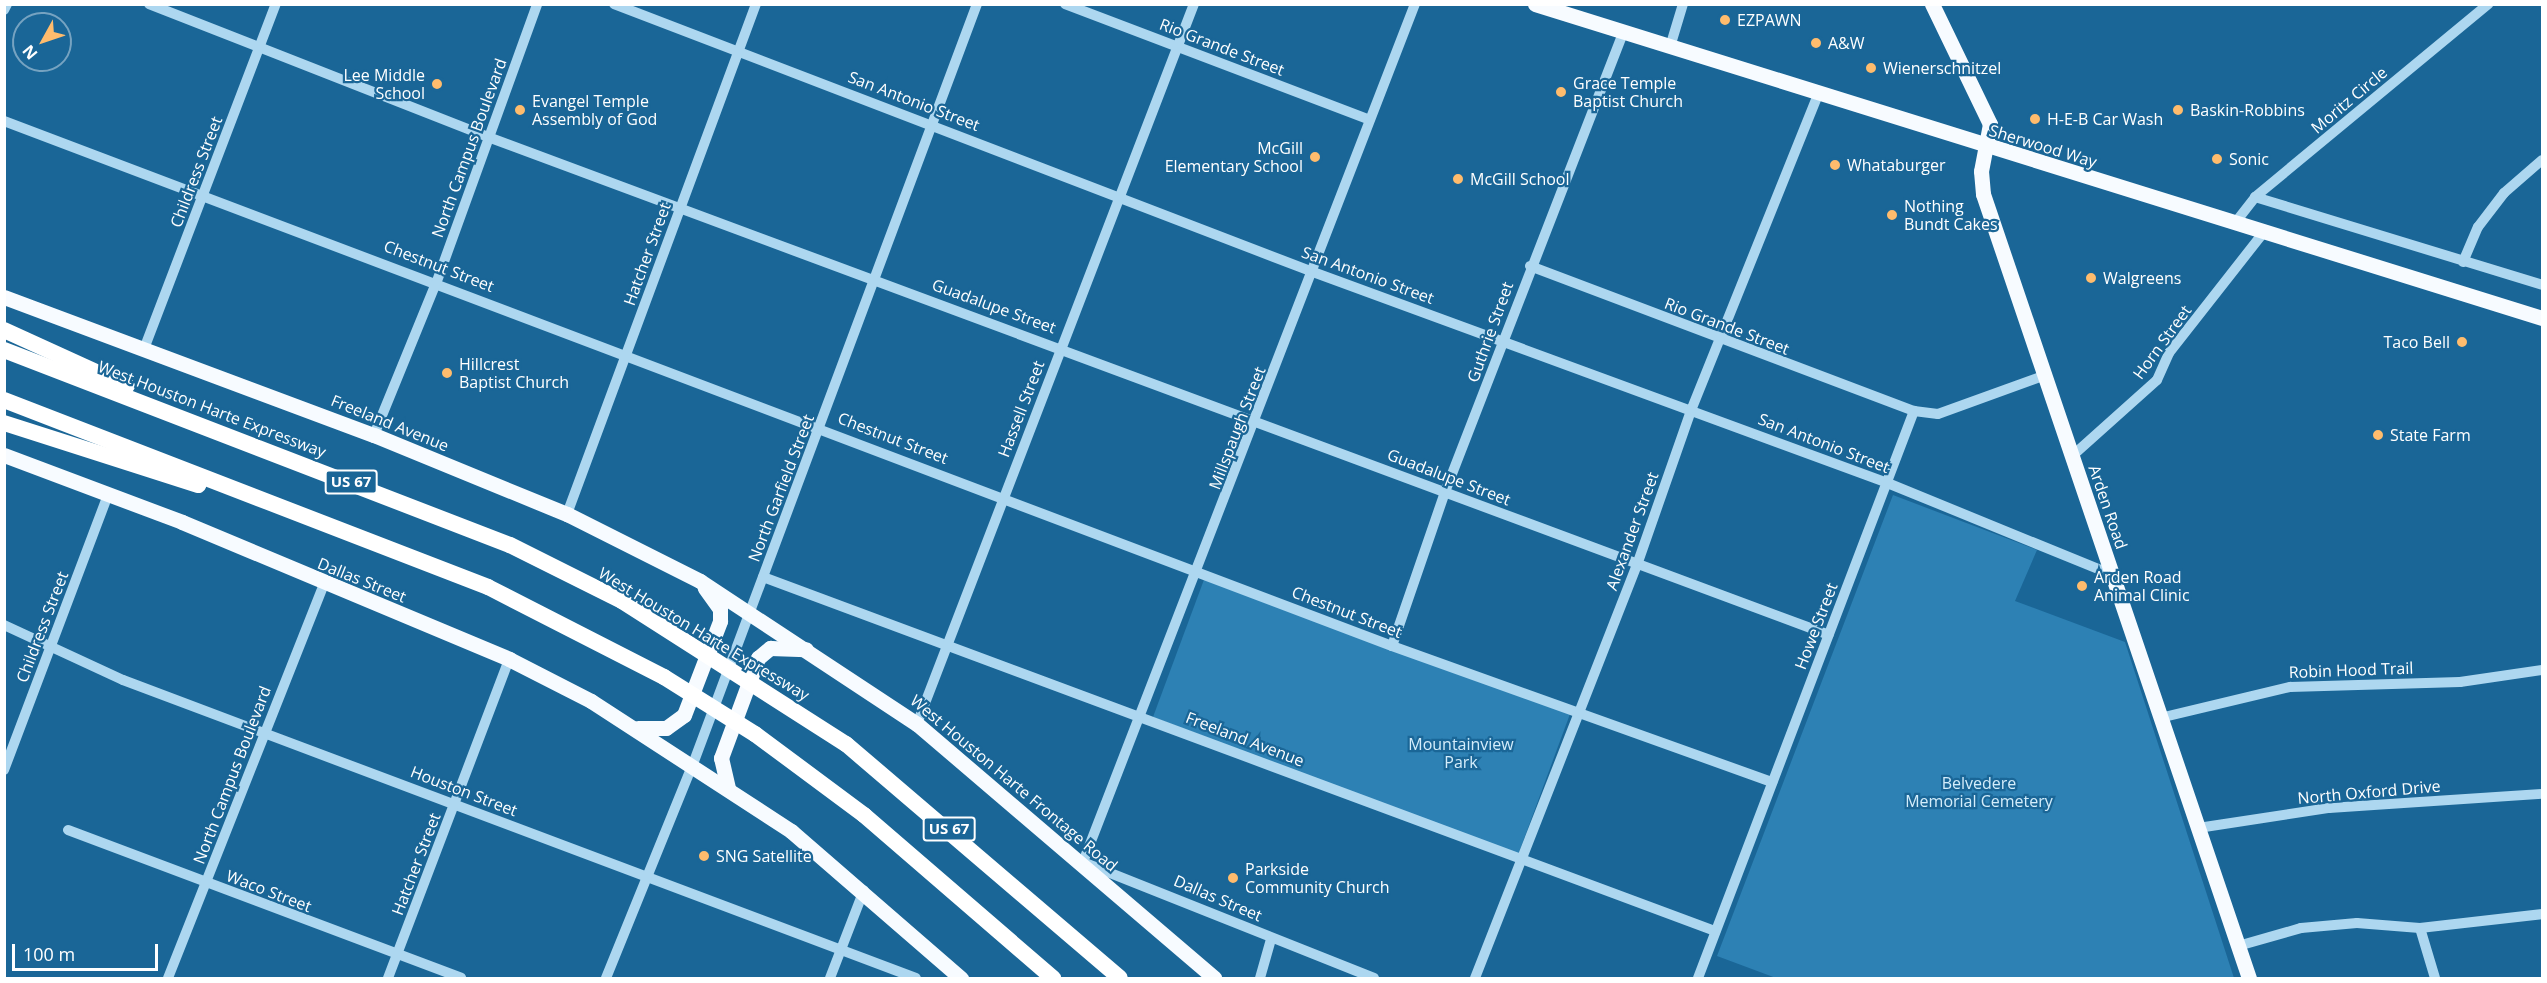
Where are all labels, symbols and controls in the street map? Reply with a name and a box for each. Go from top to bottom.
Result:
place label: EZPAWN [1737,10,1802,30]
north arrow [12,12,72,72]
marker: EZPAWN [1718,13,1732,27]
street label: Rio Grande Street [1157,14,1287,80]
place label: A&W [1828,33,1865,53]
marker: A&W [1809,36,1823,50]
text: N [17,40,42,64]
street label: North Campus Boulevard [428,56,510,240]
place label: Wienerschnitzel [1883,58,2001,78]
marker: Wienerschnitzel [1864,61,1878,75]
street label: Moritz Circle [2307,63,2391,137]
place label: Lee Middle School [343,65,425,103]
street label: San Antonio Street [846,67,982,135]
place label: Grace Temple Baptist Church [1573,73,1683,111]
marker: Lee Middle School [430,77,444,91]
marker: Grace Temple Baptist Church [1554,85,1568,99]
place label: Evangel Temple Assembly of God [532,91,657,129]
place label: Baskin-Robbins [2190,100,2305,120]
marker: Evangel Temple Assembly of God [513,103,527,117]
marker: Baskin-Robbins [2171,103,2185,117]
place label: H-E-B Car Wash [2047,109,2163,129]
marker: H-E-B Car Wash [2028,112,2042,126]
street label: Childress Street [166,114,226,230]
street label: Sherwood Way [1987,121,2099,171]
place label: McGill Elementary School [1165,138,1303,176]
place label: Sonic [2229,149,2269,169]
marker: McGill Elementary School [1308,150,1322,164]
marker: Sonic [2210,152,2224,166]
place label: Whataburger [1847,155,1945,175]
marker: Whataburger [1828,158,1842,172]
place label: McGill School [1470,169,1570,189]
marker: McGill School [1451,172,1465,186]
place label: Nothing Bundt Cakes [1904,196,1998,234]
street label: Hatcher Street [619,200,675,308]
marker: Nothing Bundt Cakes [1885,208,1899,222]
street label: Chestnut Street [381,236,497,296]
street label: San Antonio Street [1299,242,1437,308]
place label: Walgreens [2103,268,2181,288]
marker: Walgreens [2084,271,2098,285]
street label: Guadalupe Street [929,275,1059,337]
street label: Guthrie Street [1463,279,1517,385]
street label: Rio Grande Street [1662,293,1792,359]
street label: Horn Street [2129,301,2195,383]
place label: Taco Bell [2383,332,2450,352]
marker: Taco Bell [2455,335,2469,349]
place label: Hillcrest Baptist Church [459,354,569,392]
street label: West Houston Harte Expressway [95,357,329,461]
street label: Hassell Street [994,358,1048,460]
street label: Millspaugh Street [1205,364,1269,492]
marker: Hillcrest Baptist Church [440,366,454,380]
street label: Freeland Avenue [328,391,452,455]
street label: Chestnut Street [835,408,951,468]
street label: San Antonio Street [1756,409,1892,477]
street label: North Garfield Street [744,412,818,564]
place label: State Farm [2390,425,2471,445]
marker: State Farm [2371,428,2385,442]
street label: Guadalupe Street [1385,445,1513,509]
street label: Arden Road [2085,462,2131,552]
street label: Alexander Street [1602,469,1662,593]
road number: US 67 [324,470,378,494]
street label: Dallas Street [315,554,409,606]
street label: West Houston Harte Expressway [595,563,813,705]
place label: Arden Road Animal Clinic [2094,567,2190,605]
street label: Childress Street [12,569,72,685]
marker: Arden Road Animal Clinic [2075,579,2089,593]
street label: Howe Street [1791,580,1841,672]
street label: Chestnut Street [1289,582,1405,642]
street label: Robin Hood Trail [2288,658,2414,682]
street label: North Campus Boulevard [189,683,275,867]
street label: West Houston Harte Frontage Road [907,691,1121,875]
street label: Freeland Avenue [1183,708,1307,770]
park label: Mountainview Park [1408,734,1514,772]
street label: Houston Street [408,762,520,820]
park label: Belvedere Memorial Cemetery [1905,773,2053,811]
street label: North Oxford Drive [2297,776,2441,808]
street label: Hatcher Street [388,810,444,918]
road number: US 67 [922,817,976,841]
place label: SNG Satellite [716,846,812,866]
marker: SNG Satellite [697,849,711,863]
place label: Parkside Community Church [1245,859,1390,897]
street label: Waco Street [224,866,314,916]
street label: Dallas Street [1171,871,1265,925]
marker: Parkside Community Church [1226,871,1240,885]
scale bar [15,932,160,970]
text: 100 m [23,942,75,966]

